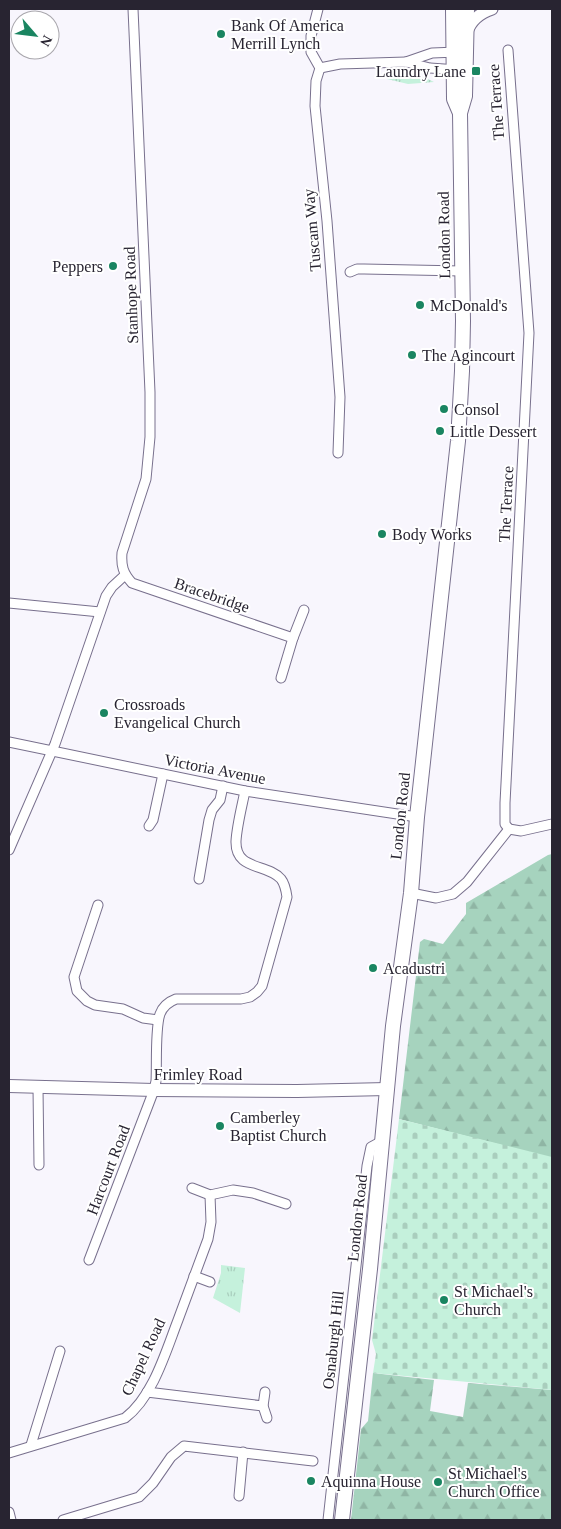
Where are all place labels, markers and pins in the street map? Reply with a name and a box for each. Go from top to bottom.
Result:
place label: Bank Of America Merrill Lynch [231,17,344,53]
marker: Bank Of America Merrill Lynch [215,28,227,40]
place label: Laundry Lane [376,63,466,81]
marker: Laundry Lane [470,65,482,77]
place label: Peppers [52,258,103,276]
marker: Peppers [107,260,119,272]
place label: McDonald's [430,297,508,314]
marker: McDonald's [414,299,426,311]
place label: The Agincourt [422,347,515,365]
marker: The Agincourt [406,349,418,361]
place label: Consol [454,401,500,418]
marker: Consol [438,403,450,415]
place label: Little Dessert [450,423,537,440]
marker: Little Dessert [434,425,446,437]
place label: Body Works [392,526,472,544]
marker: Body Works [376,528,388,540]
place label: Crossroads Evangelical Church [114,696,241,732]
marker: Crossroads Evangelical Church [98,707,110,719]
place label: Acadustri [383,960,446,977]
marker: Acadustri [367,962,379,974]
place label: Camberley Baptist Church [230,1109,326,1145]
marker: Camberley Baptist Church [214,1120,226,1132]
place label: St Michael's Church [454,1283,533,1318]
marker: St Michael's Church [438,1294,450,1306]
place label: St Michael's Church Office [448,1465,540,1500]
place label: Aquinna House [321,1473,421,1491]
marker: Aquinna House [305,1475,317,1487]
marker: St Michael's Church Office [432,1476,444,1488]

